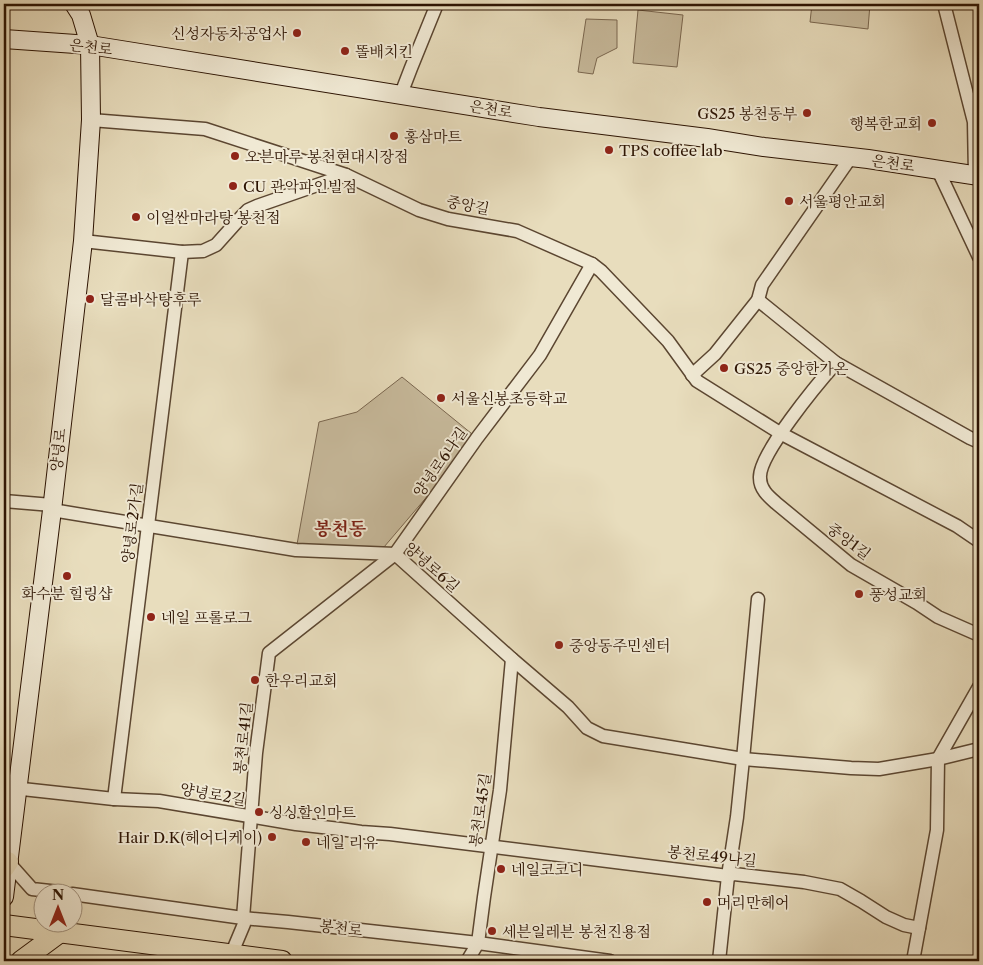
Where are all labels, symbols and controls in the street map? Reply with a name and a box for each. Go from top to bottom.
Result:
place label: 신성자동차공업사 [171,24,288,43]
marker: 신성자동차공업사 [291,27,303,39]
street label: 은천로 [68,35,114,59]
place label: 똘배치킨 [355,42,413,61]
marker: 똘배치킨 [339,45,351,57]
street label: 은천로 [468,96,514,122]
place label: GS25 봉천동부 [697,104,798,123]
marker: GS25 봉천동부 [801,107,813,119]
place label: 행복한교회 [850,114,922,133]
marker: 행복한교회 [926,117,938,129]
place label: 홍삼마트 [404,127,462,146]
marker: 홍삼마트 [388,130,400,142]
place label: TPS coffee lab [619,141,723,160]
marker: TPS coffee lab [603,144,615,156]
place label: 오븐마루 봉천현대시장점 [245,147,408,166]
marker: 오븐마루 봉천현대시장점 [229,150,241,162]
street label: 은천로 [870,151,916,176]
place label: CU 관악파인빌점 [243,177,357,196]
marker: CU 관악파인빌점 [227,180,239,192]
street label: 중앙길 [445,192,491,218]
place label: 서울평안교회 [799,192,886,211]
marker: 서울평안교회 [783,195,795,207]
place label: 이얼싼마라탕 봉천점 [146,208,280,227]
marker: 이얼싼마라탕 봉천점 [130,211,142,223]
place label: 달콤바삭탕후루 [100,290,202,309]
marker: 달콤바삭탕후루 [84,293,96,305]
place label: GS25 중앙한가온 [734,359,849,378]
marker: GS25 중앙한가온 [718,362,730,374]
place label: 서울신봉초등학교 [451,389,567,408]
marker: 서울신봉초등학교 [435,392,447,404]
street label: 양녕로6나길 [409,423,471,501]
street label: 양녕로 [46,427,70,473]
street label: 양녕로2가길 [118,482,146,564]
district label: 봉천동 [314,518,367,540]
street label: 중앙1길 [823,518,875,564]
street label: 양녕로6길 [401,538,463,596]
marker: 화수분 힐링샵 [61,570,73,582]
place label: 화수분 힐링샵 [22,584,113,603]
place label: 풍성교회 [869,585,927,604]
marker: 풍성교회 [853,588,865,600]
place label: 네일 프롤로그 [161,608,252,627]
marker: 네일 프롤로그 [145,611,157,623]
place label: 중앙동주민센터 [569,636,670,655]
marker: 중앙동주민센터 [553,639,565,651]
place label: 한우리교회 [265,671,337,690]
marker: 한우리교회 [249,674,261,686]
street label: 봉천로41길 [230,701,256,775]
street label: 봉천로45길 [465,772,495,848]
street label: 양녕로2길 [179,779,247,809]
place label: 싱싱할인마트 [269,803,356,822]
marker: 싱싱할인마트 [253,806,265,818]
place label: Hair D.K(헤어디케이) [118,828,262,847]
marker: Hair D.K(헤어디케이) [266,831,278,843]
place label: 네일 리유 [316,833,378,852]
marker: 네일 리유 [300,836,312,848]
street label: 봉천로49나길 [666,842,758,870]
place label: 네일코코니 [511,860,583,879]
marker: 네일코코니 [495,863,507,875]
north arrow [32,882,82,932]
text: N [52,886,64,904]
place label: 머리만헤어 [717,893,789,912]
marker: 머리만헤어 [701,896,713,908]
street label: 봉천로 [318,916,364,940]
place label: 세븐일레븐 봉천진용점 [502,922,651,941]
marker: 세븐일레븐 봉천진용점 [486,925,498,937]

